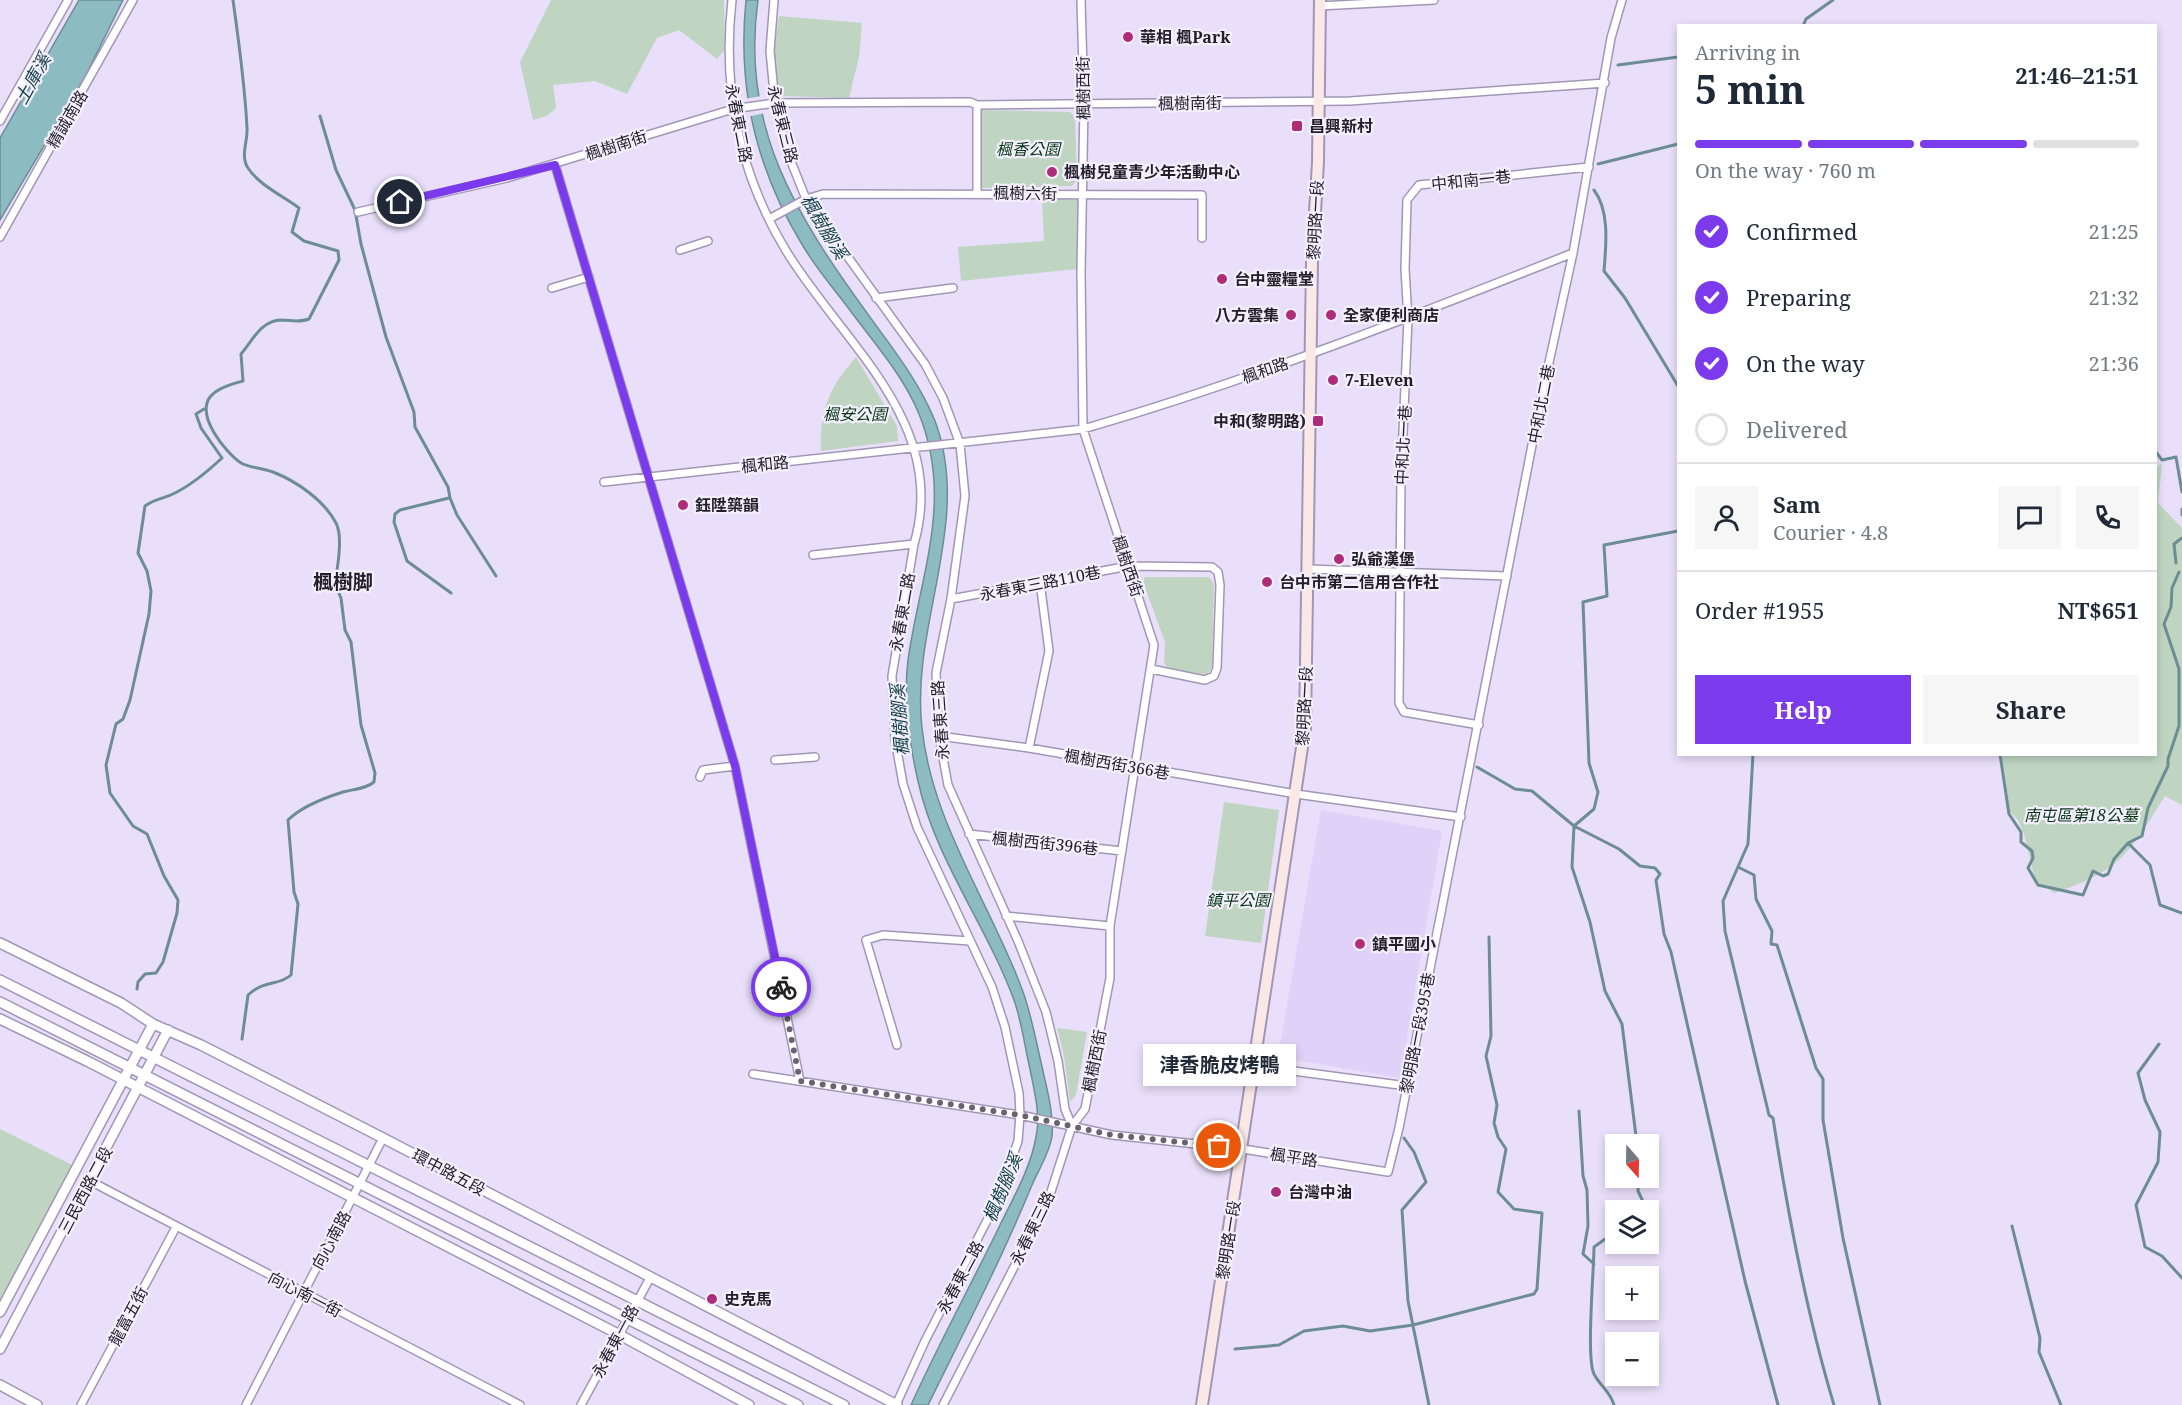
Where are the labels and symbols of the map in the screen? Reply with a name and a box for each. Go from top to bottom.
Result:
place label: 華相 楓Park [1140,26,1231,48]
marker: 華相 楓Park [1121,30,1135,44]
water label: 土庫溪 [9,46,57,108]
street label: 楓樹西街 [1071,56,1095,120]
street label: 永春東二路 [721,82,757,164]
street label: 永春東三路 [763,83,803,165]
street label: 精誠南路 [41,86,93,152]
street label: 楓樹南街 [1158,91,1222,115]
place label: 昌興新村 [1309,115,1373,137]
marker: 昌興新村 [1290,119,1304,133]
street label: 楓樹南街 [582,125,650,165]
park label: 楓香公園 [996,138,1062,160]
place label: 楓樹兒童青少年活動中心 [1064,161,1240,183]
marker: 楓樹兒童青少年活動中心 [1045,165,1059,179]
street label: 中和南一巷 [1430,165,1512,195]
pin [374,176,425,227]
street label: 黎明路一段 [1302,179,1328,261]
street label: 楓樹六街 [993,181,1057,205]
water label: 楓樹腳溪 [796,189,855,266]
place label: 台中靈糧堂 [1234,268,1314,290]
marker: 台中靈糧堂 [1215,272,1229,286]
place label: 八方雲集 [1215,304,1279,326]
place label: 全家便利商店 [1343,304,1439,326]
marker: 八方雲集 [1284,308,1298,322]
marker: 全家便利商店 [1324,308,1338,322]
street label: 楓和路 [1239,352,1291,388]
street label: 中和北二巷 [1523,363,1559,445]
place label: 7-Eleven [1345,369,1414,391]
marker: 7-Eleven [1326,373,1340,387]
park label: 楓安公園 [823,403,889,425]
street label: 中和北一巷 [1390,404,1416,486]
place label: 中和(黎明路) [1213,410,1306,432]
marker: 中和(黎明路) [1311,414,1325,428]
street label: 楓和路 [740,451,790,477]
place label: 鈺陞築韻 [695,494,759,516]
marker: 鈺陞築韻 [676,498,690,512]
street label: 楓樹西街 [1107,532,1149,600]
place label: 弘爺漢堡 [1351,548,1415,570]
marker: 弘爺漢堡 [1332,552,1346,566]
street label: 永春東三路110巷 [978,560,1102,606]
district label: 楓樹脚 [313,568,373,595]
street label: 永春東二路 [884,571,920,653]
place label: 台中市第二信用合作社 [1279,571,1439,593]
marker: 台中市第二信用合作社 [1260,575,1274,589]
street label: 黎明路一段 [1291,665,1317,747]
street label: 永春東三路 [926,679,954,761]
water label: 楓樹腳溪 [884,680,913,757]
street label: 楓樹西街366巷 [1062,744,1172,784]
park label: 南屯區第18公墓 [2024,804,2141,826]
street label: 楓樹西街396巷 [991,826,1099,860]
park label: 鎮平公園 [1206,889,1272,911]
place label: 鎮平國小 [1372,933,1436,955]
marker: 鎮平國小 [1353,937,1367,951]
courier [751,957,811,1017]
street label: 黎明路一段395巷 [1394,971,1440,1095]
street label: 楓樹西街 [1077,1027,1111,1095]
callout: 津香脆皮烤鴨 [1142,1044,1296,1086]
pin [1193,1120,1244,1171]
north arrow [1605,1134,1659,1188]
street label: 三民西路二段 [53,1142,117,1238]
street label: 楓平路 [1269,1142,1319,1172]
street label: 環中路五段 [409,1144,489,1200]
water label: 楓樹腳溪 [977,1147,1028,1225]
place label: 台灣中油 [1288,1181,1352,1203]
marker: 台灣中油 [1269,1185,1283,1199]
street label: 永春東三路 [1005,1187,1059,1269]
street label: 黎明路一段 [1211,1199,1245,1281]
street label: 向心南路 [306,1207,356,1273]
street label: 永春東二路 [932,1237,988,1317]
street label: 向心南一街 [264,1266,346,1322]
street label: 龍富五街 [103,1283,153,1349]
place label: 史克馬 [724,1288,772,1310]
marker: 史克馬 [705,1292,719,1306]
street label: 永春東一路 [587,1301,643,1381]

